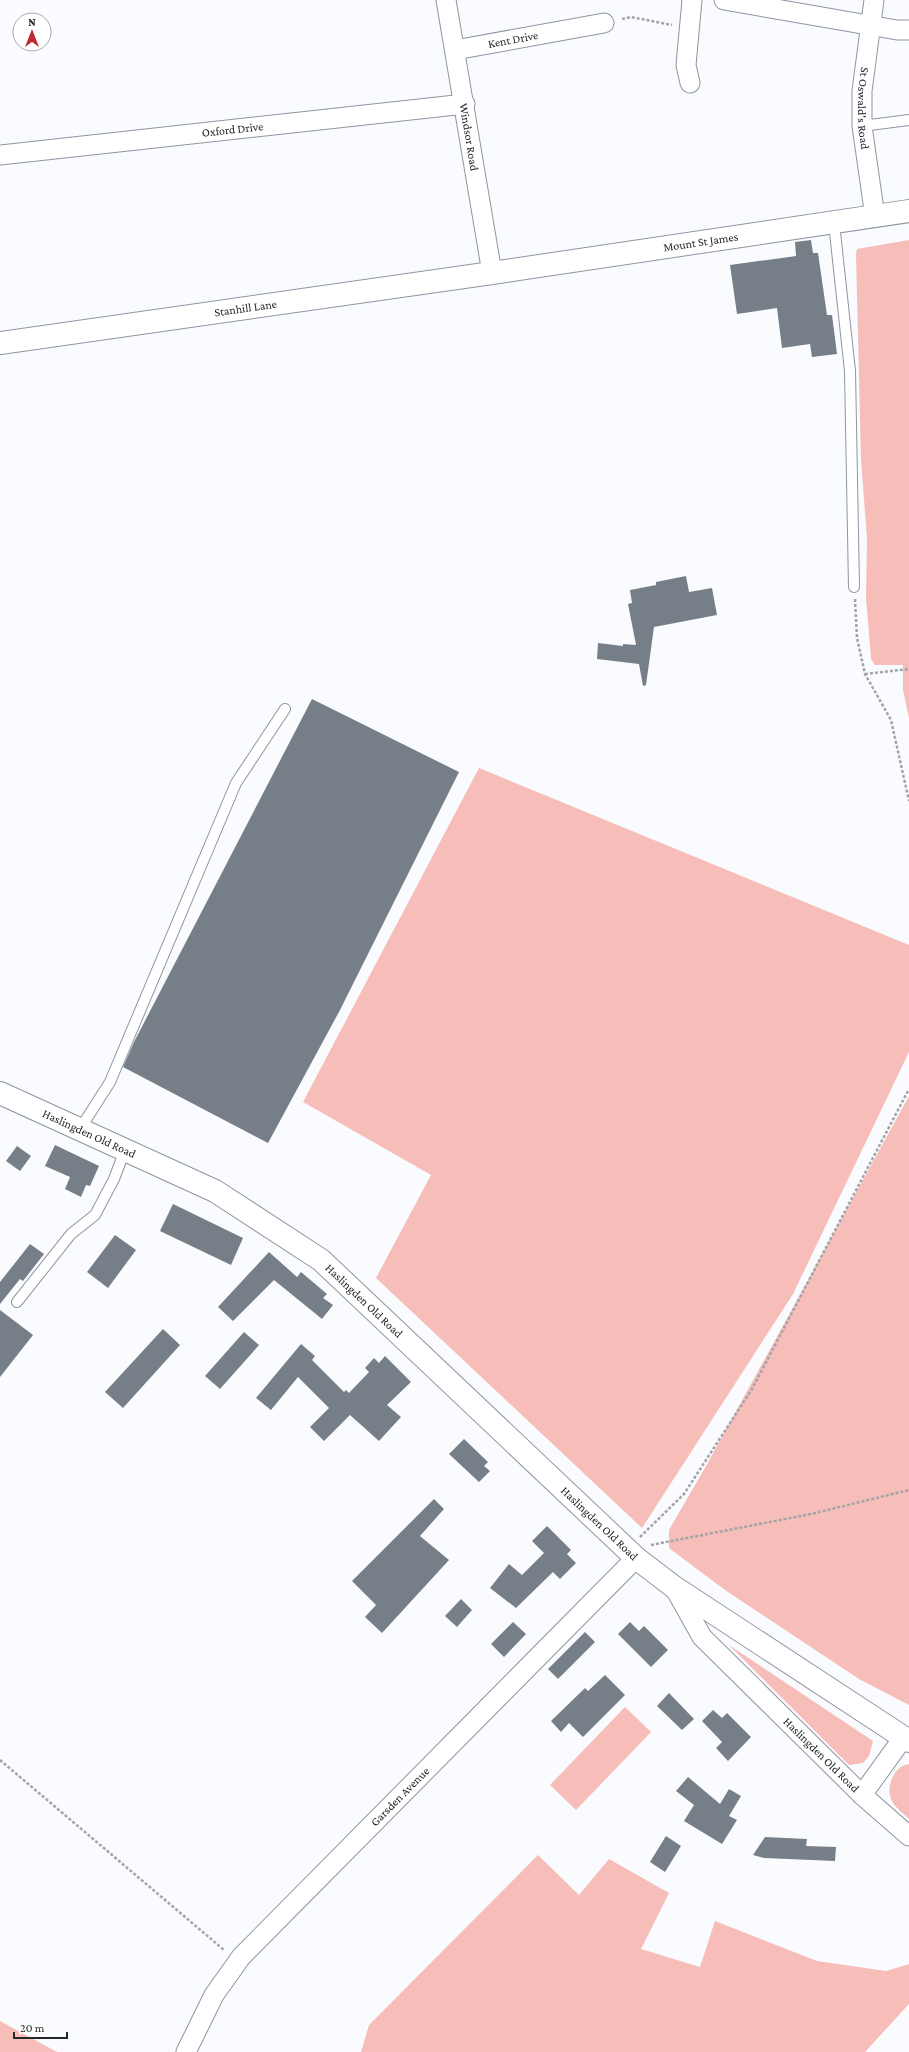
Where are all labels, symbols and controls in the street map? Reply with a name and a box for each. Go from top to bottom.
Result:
north arrow [12,12,52,52]
text: N [28,16,36,28]
street label: Kent Drive [487,28,539,51]
street label: St Oswald's Road [855,66,872,151]
street label: Windsor Road [457,102,482,173]
street label: Oxford Drive [201,119,264,140]
street label: Mount St James [662,229,739,254]
street label: Stanhill Lane [213,297,278,319]
street label: Haslingden Old Road [40,1106,139,1161]
street label: Haslingden Old Road [322,1261,406,1341]
street label: Haslingden Old Road [558,1484,641,1564]
street label: Haslingden Old Road [780,1714,863,1796]
street label: Garsden Avenue [368,1764,432,1829]
scale bar [14,2014,67,2040]
text: 20 m [20,2021,45,2035]

